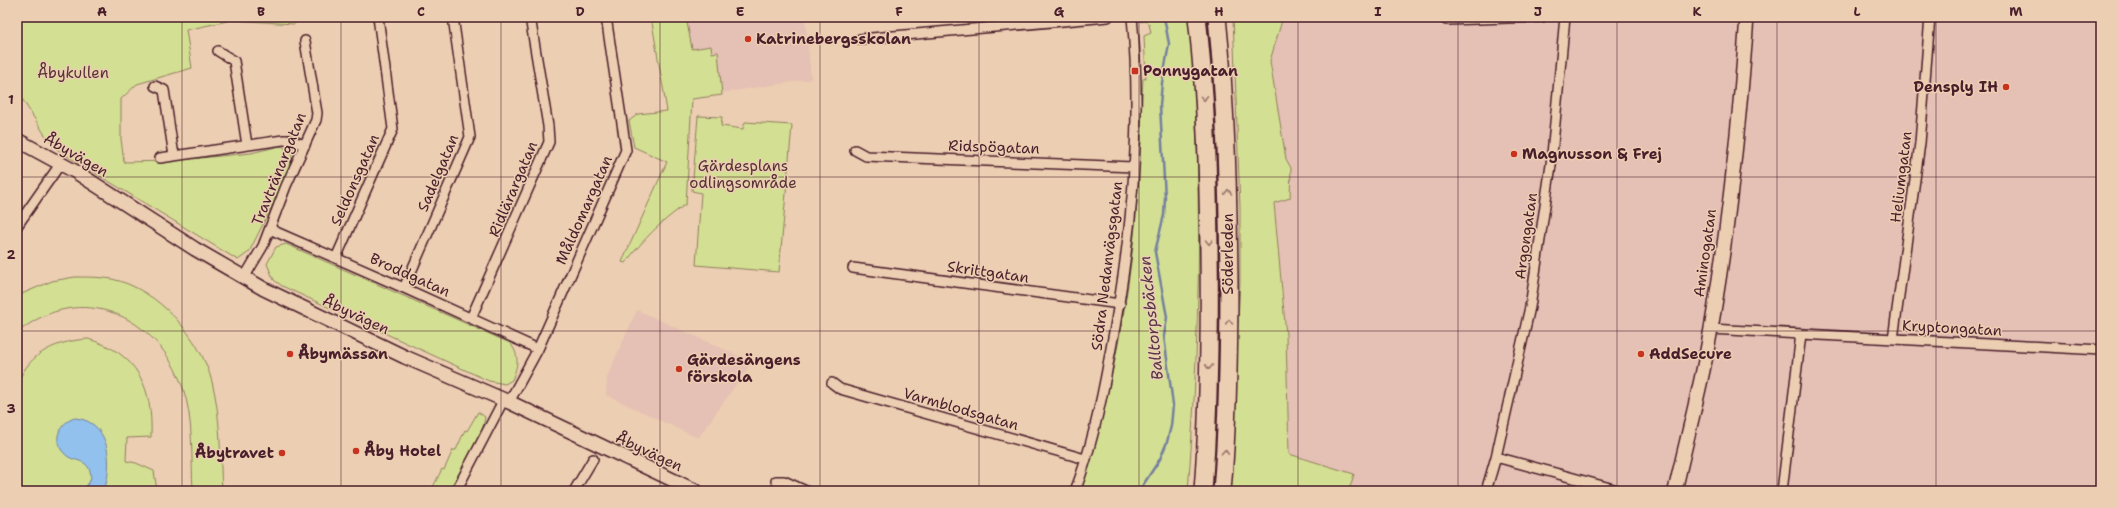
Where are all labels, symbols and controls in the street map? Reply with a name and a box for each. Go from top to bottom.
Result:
text: A [97,3,107,20]
text: B [257,3,265,20]
text: C [417,3,425,20]
text: D [575,3,585,20]
text: E [736,3,745,20]
text: F [895,3,903,20]
text: G [1054,3,1065,20]
text: H [1214,3,1224,20]
text: I [1374,3,1382,20]
text: J [1534,3,1542,20]
text: K [1693,3,1702,20]
text: L [1853,3,1861,20]
text: M [2009,3,2023,20]
place label: Katrinebergsskolan [756,29,911,49]
marker: Katrinebergsskolan [743,34,753,44]
park label: Åbykullen [37,61,109,83]
place label: Ponnygatan [1143,61,1238,81]
marker: Ponnygatan [1130,66,1140,76]
place label: Densply IH [1914,77,1998,97]
marker: Densply IH [2001,82,2011,92]
text: 1 [8,91,14,108]
one-way arrow [1200,95,1209,101]
street label: Travtränargatan [247,109,311,229]
street label: Åbyvägen [40,127,113,182]
street label: Heliumgatan [1885,130,1917,224]
street label: Seldonsgatan [326,131,384,229]
street label: Sadelgatan [413,131,463,215]
street label: Ridspögatan [948,135,1040,159]
street label: Ridlärargatan [484,138,542,240]
place label: Magnusson & Frej [1522,144,1662,164]
marker: Magnusson & Frej [1509,149,1519,159]
street label: Måldomargatan [551,152,617,268]
park label: Gärdesplans odlingsområde [689,156,797,193]
street label: Södra Nedanvägsgatan [1087,180,1127,352]
one-way arrow [1224,189,1232,195]
street label: Argongatan [1510,191,1542,281]
street label: Aminogatan [1689,208,1721,298]
street label: Söderleden [1218,213,1238,295]
one-way arrow [1205,239,1213,245]
text: 2 [6,246,16,263]
street label: Broddgatan [367,248,453,302]
water label: Balltorpsbäcken [1134,255,1168,381]
street label: Skrittgatan [946,256,1030,288]
street label: Åbyvägen [319,289,394,339]
street label: Kryptongatan [1902,315,2002,341]
one-way arrow [1225,319,1233,325]
place label: Åbymässan [298,343,388,364]
place label: AddSecure [1649,344,1732,364]
marker: Åbymässan [285,349,295,359]
marker: AddSecure [1636,349,1646,359]
place label: Gärdesängens förskola [687,350,801,387]
marker: Gärdesängens förskola [674,364,684,374]
one-way arrow [1205,364,1213,370]
street label: Varmblodsgatan [901,383,1021,435]
text: 3 [6,400,16,417]
street label: Åbyvägen [612,426,687,476]
place label: Åby Hotel [364,440,441,461]
place label: Åbytravet [195,442,274,463]
marker: Åby Hotel [351,446,361,456]
marker: Åbytravet [277,448,287,458]
one-way arrow [1221,449,1230,455]

